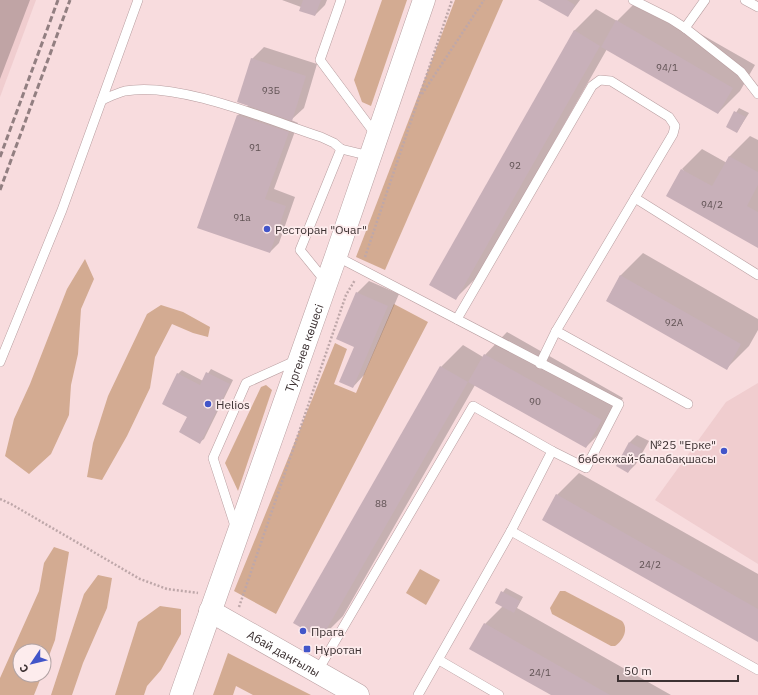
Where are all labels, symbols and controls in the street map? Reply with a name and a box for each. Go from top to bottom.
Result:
house number: 94/1 [656,61,678,74]
house number: 93Б [262,84,280,97]
house number: 91 [249,141,261,154]
house number: 92 [509,159,521,172]
house number: 94/2 [701,198,723,211]
house number: 91а [233,211,251,224]
place label: Ресторан "Очаг" [275,222,367,237]
marker: Ресторан "Очаг" [262,224,272,234]
street label: Тургенев көшесі [281,302,326,394]
house number: 92А [665,316,684,329]
house number: 90 [529,395,541,408]
place label: Helios [216,397,250,412]
marker: Helios [203,399,213,409]
place label: №25 "Ерке" бөбекжай-балабақшасы [578,437,716,466]
marker: №25 "Ерке" бөбекжай-балабақшасы [719,446,729,456]
house number: 88 [375,497,387,510]
house number: 24/2 [639,558,661,571]
place label: Прага [311,624,345,639]
street label: Абай даңғылы [245,626,323,680]
marker: Прага [298,626,308,636]
place label: Нұротан [315,642,362,657]
north arrow [12,643,52,683]
marker: Нұротан [302,644,312,654]
scale bar [618,657,738,683]
text: С [16,662,32,676]
text: 50 m [624,663,652,678]
house number: 24/1 [529,666,551,679]

